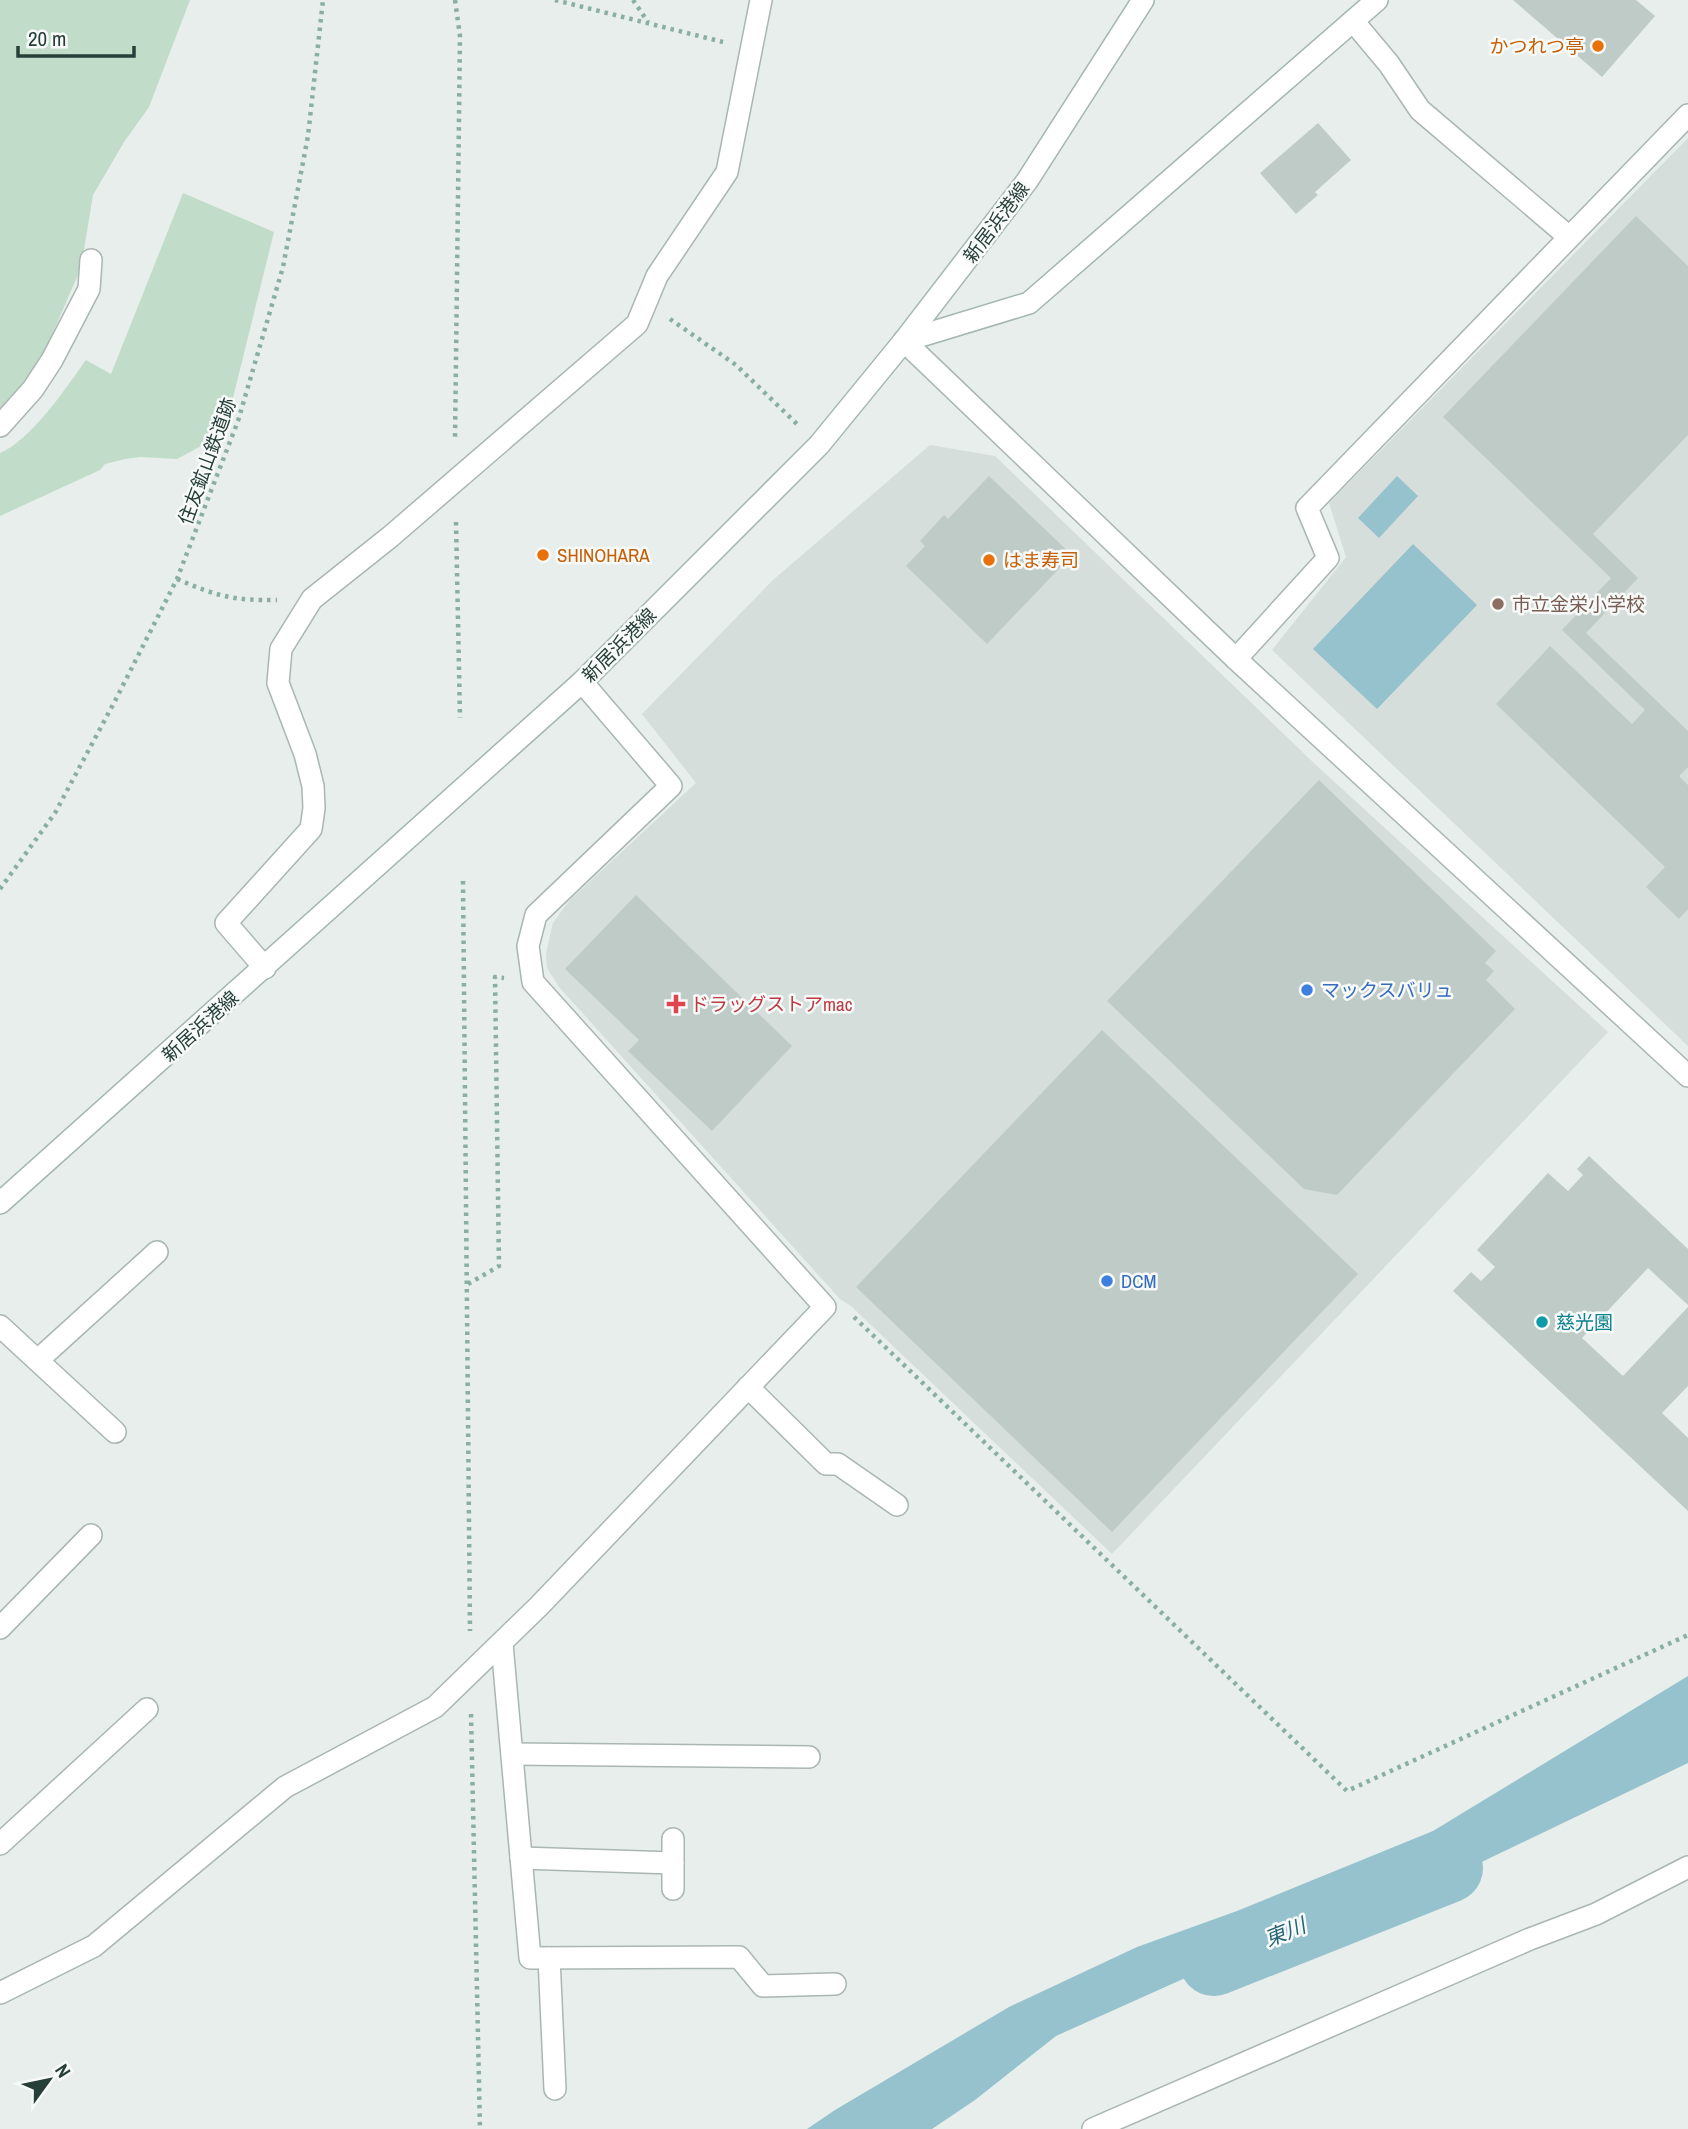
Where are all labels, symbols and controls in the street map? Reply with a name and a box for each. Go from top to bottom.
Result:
scale bar [18,14,133,58]
text: 20 m [28,24,66,53]
place label: かつれつ亭 [1489,33,1584,59]
marker: かつれつ亭 [1590,38,1606,54]
street label: 新居浜港線 [957,176,1035,268]
street label: 住友鉱山鉄道跡 [172,394,242,528]
place label: SHINOHARA [557,542,650,568]
marker: SHINOHARA [535,547,551,563]
place label: はま寿司 [1003,547,1079,573]
marker: はま寿司 [981,552,997,568]
place label: 市立金栄小学校 [1512,591,1645,617]
marker: 市立金栄小学校 [1490,596,1506,612]
street label: 新居浜港線 [576,602,662,688]
place label: マックスバリュ [1321,977,1453,1003]
marker: マックスバリュ [1299,982,1315,998]
street label: 新居浜港線 [156,985,244,1067]
place label: ドラッグストアmac [690,991,853,1017]
marker: ドラッグストアmac [668,996,684,1012]
place label: DCM [1121,1268,1156,1294]
marker: DCM [1099,1273,1115,1289]
place label: 慈光園 [1556,1309,1613,1335]
marker: 慈光園 [1534,1314,1550,1330]
water label: 東川 [1260,1910,1312,1953]
north arrow [14,2045,84,2115]
text: N [49,2059,77,2083]

